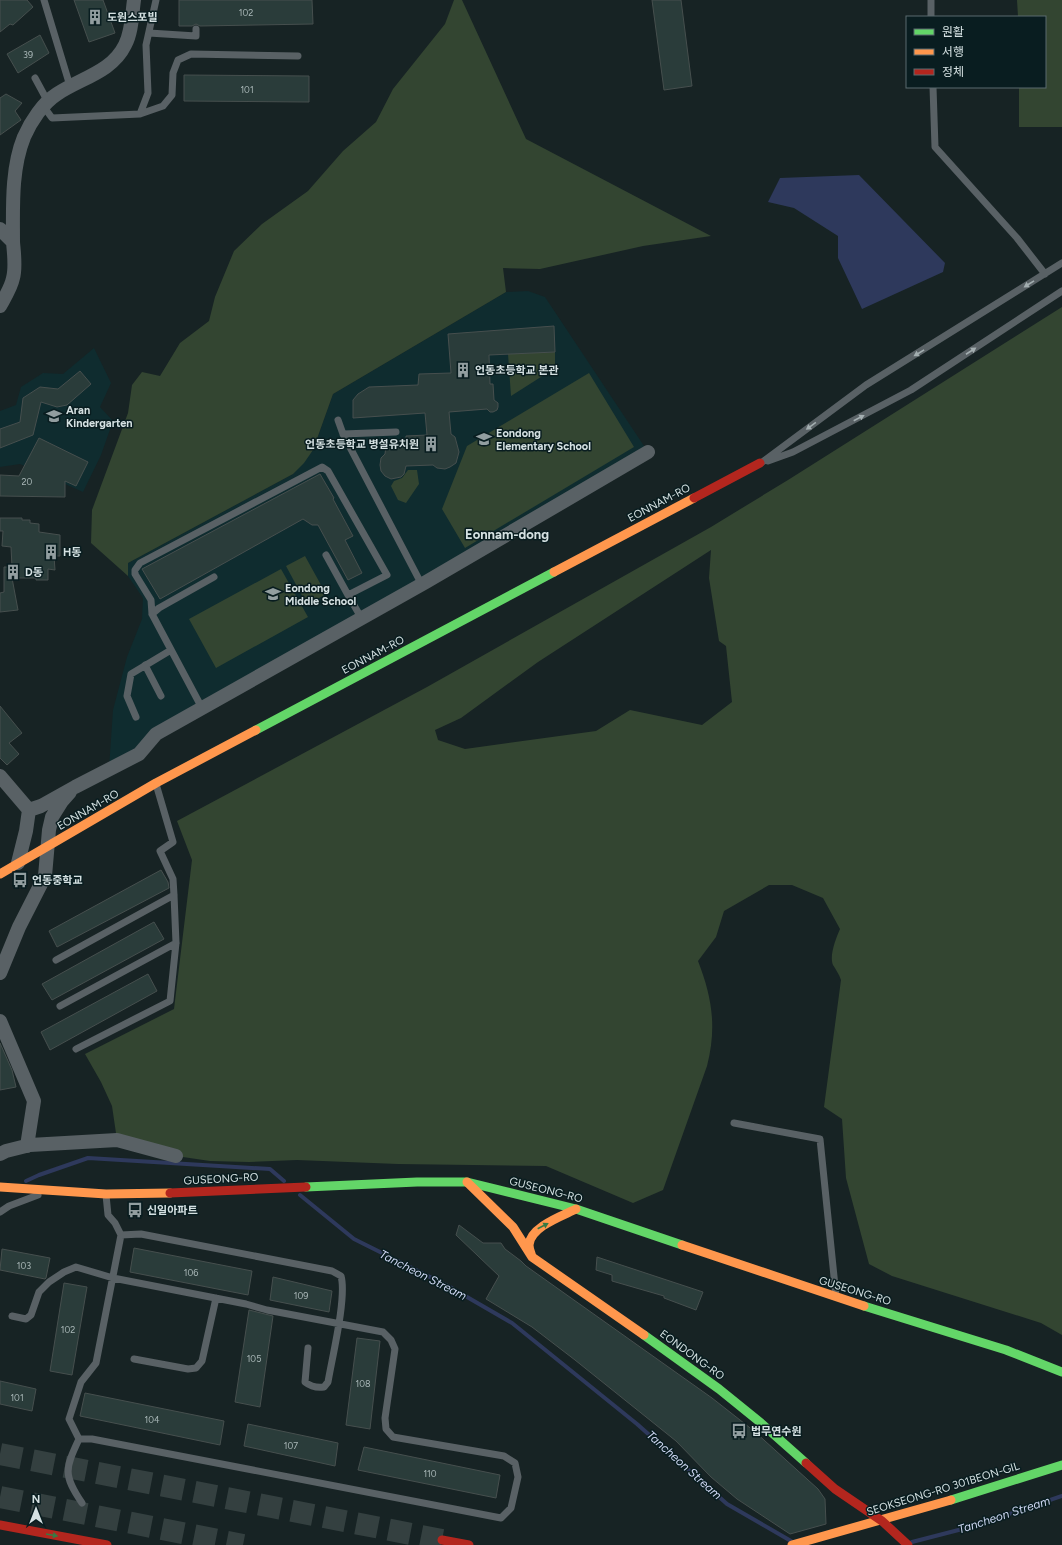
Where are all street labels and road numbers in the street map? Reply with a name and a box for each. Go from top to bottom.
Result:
street label: EONNAM-RO [626,481,693,525]
street label: EONNAM-RO [340,633,407,677]
street label: EONNAM-RO [55,787,121,833]
street label: GUSEONG-RO [183,1171,259,1187]
street label: GUSEONG-RO [508,1175,584,1205]
street label: GUSEONG-RO [817,1274,893,1308]
street label: EONDONG-RO [657,1327,727,1383]
street label: SEOKSEONG-RO 301BEON-GIL [865,1459,1021,1518]

